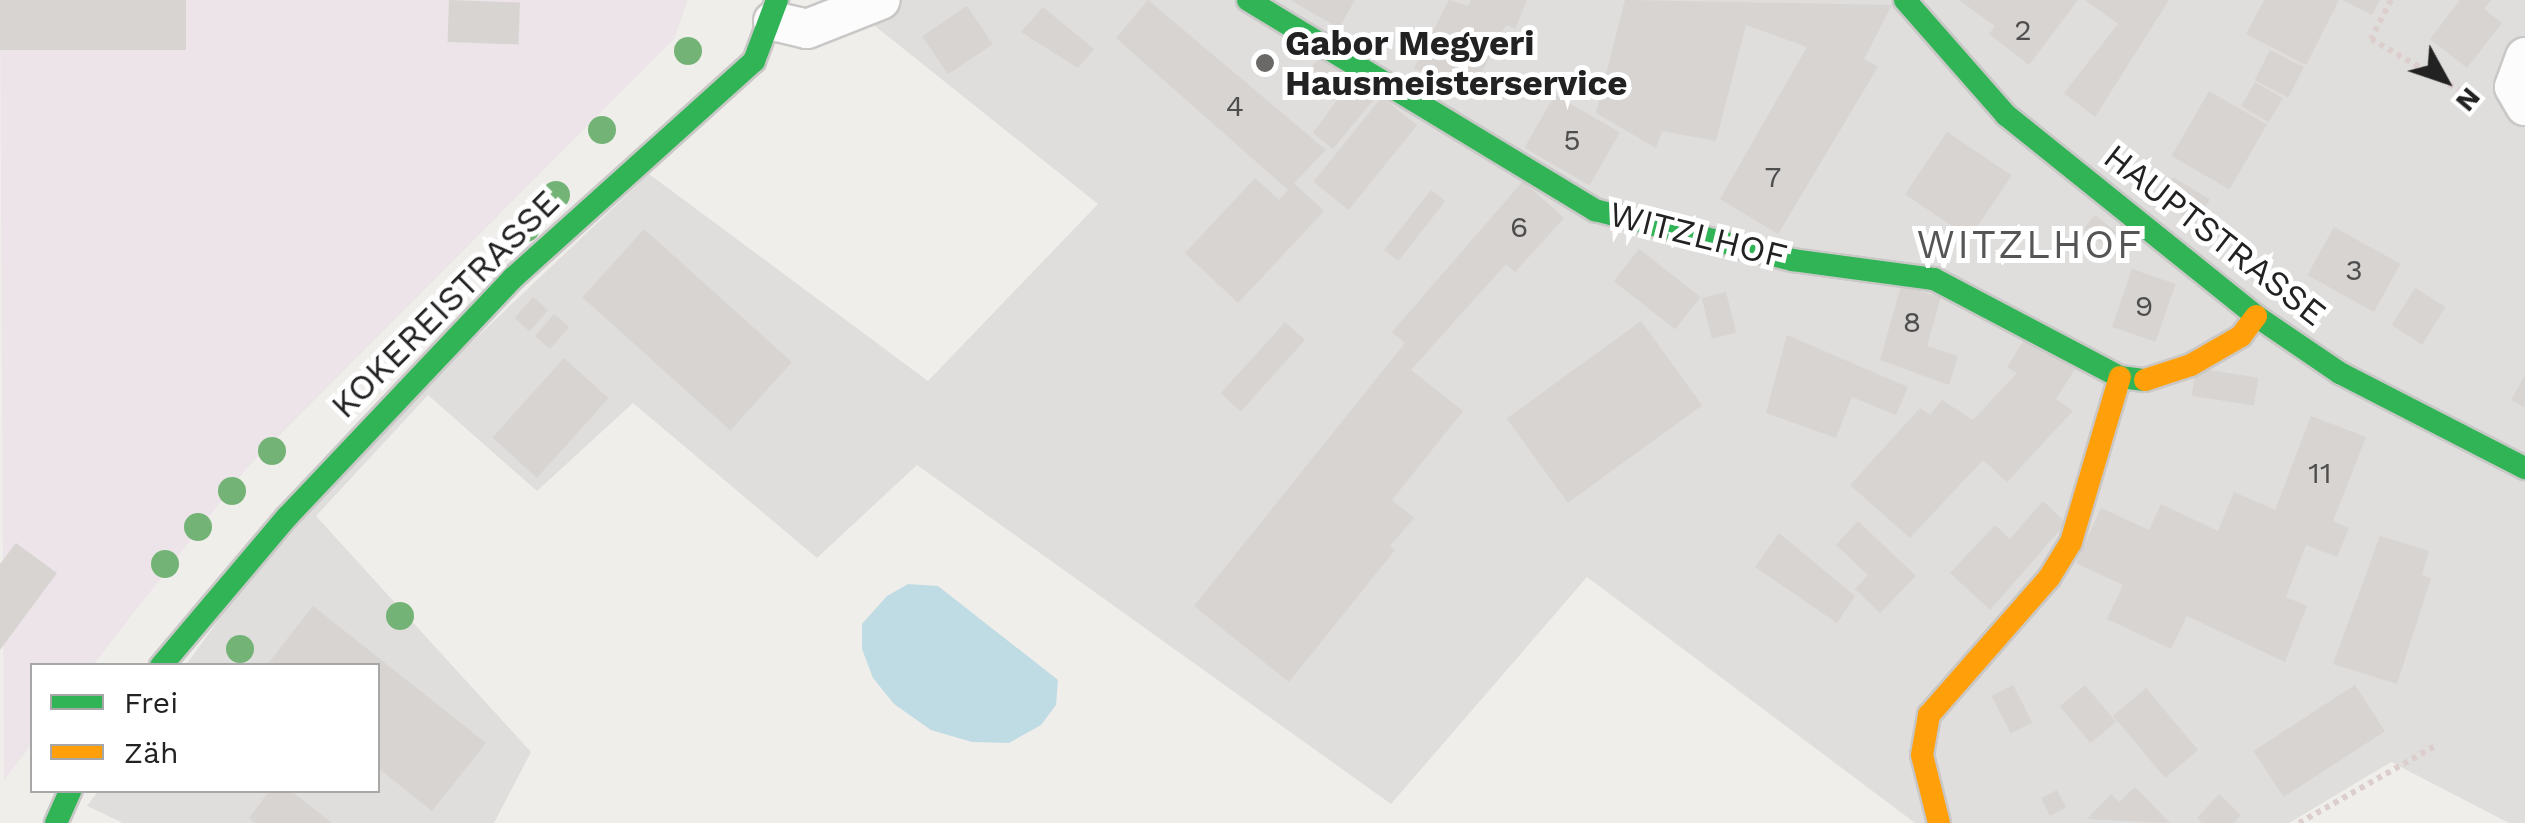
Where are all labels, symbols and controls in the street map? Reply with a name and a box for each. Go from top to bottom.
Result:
house number: 2 [2014,12,2032,48]
place label: Gabor Megyeri Hausmeisterservice [1285,22,1628,104]
north arrow [2395,30,2495,130]
marker: Gabor Megyeri Hausmeisterservice [1254,52,1276,74]
text: N [2449,81,2488,118]
house number: 4 [1226,88,1244,124]
house number: 5 [1563,122,1581,158]
street label: HAUPTSTRASSE [2096,135,2334,335]
house number: 7 [1765,159,1781,195]
street label: KOKEREISTRASSE [322,181,568,427]
street label: WITZLHOF [1605,193,1791,277]
house number: 6 [1510,209,1528,245]
district label: WITZLHOF [1916,221,2144,269]
house number: 3 [2345,252,2363,288]
house number: 9 [2135,288,2153,324]
house number: 8 [1903,304,1921,340]
house number: 11 [2308,455,2332,491]
legend [30,663,380,793]
text: Frei [124,685,178,720]
text: Zäh [124,735,178,770]

